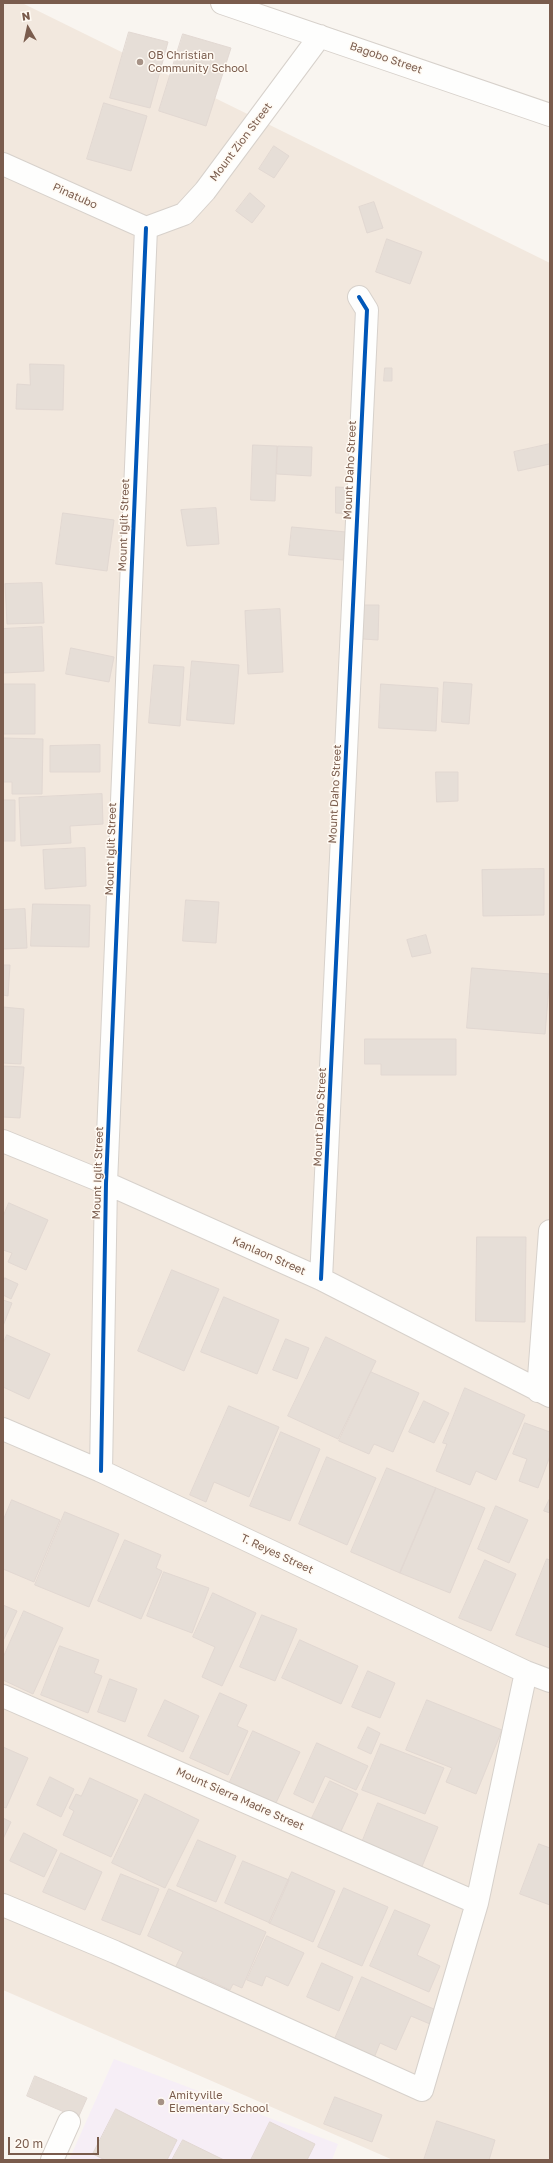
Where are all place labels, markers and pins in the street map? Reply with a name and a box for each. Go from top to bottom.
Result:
place label: OB Christian Community School [148,49,248,75]
marker: OB Christian Community School [135,57,145,67]
place label: Amityville Elementary School [169,2089,269,2115]
marker: Amityville Elementary School [156,2097,166,2107]

